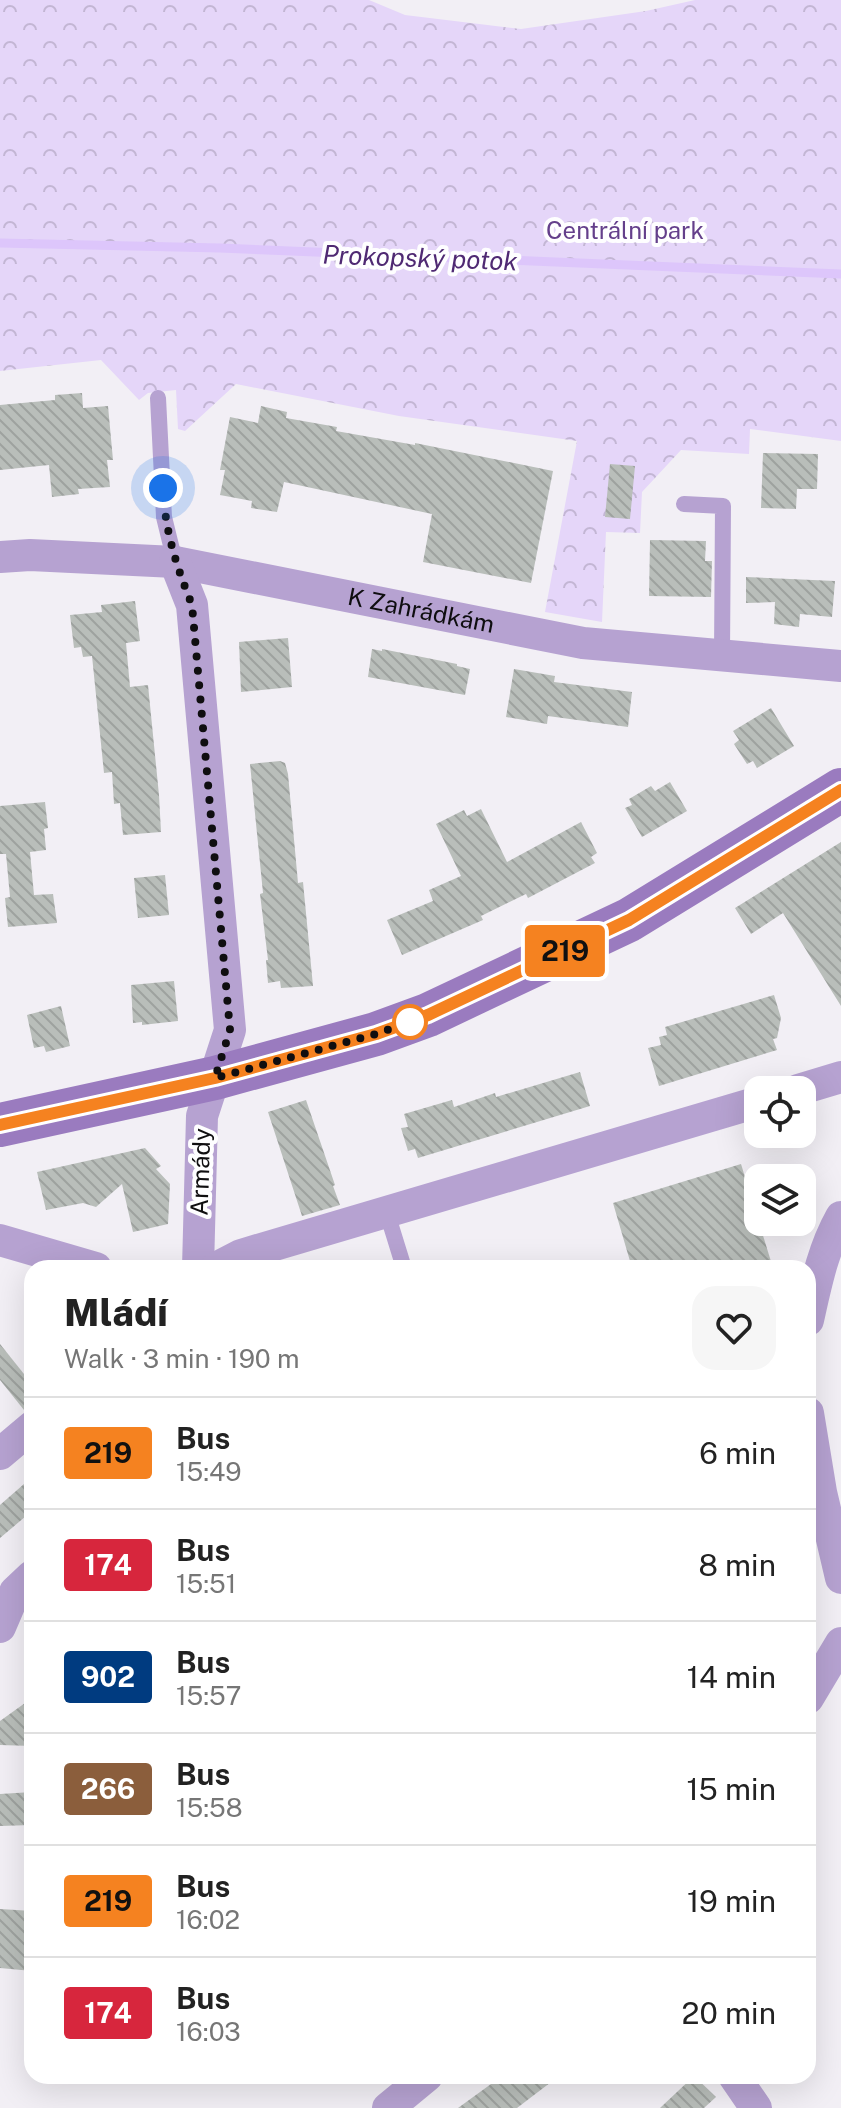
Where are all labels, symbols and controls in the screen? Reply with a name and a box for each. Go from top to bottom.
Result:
park label: Centrální park [546,216,704,244]
water label: Prokopský potok [322,239,518,276]
your location [143,468,183,508]
street label: K Zahrádkám [346,582,497,638]
line badge: 219 [519,925,611,977]
text: 219 [541,934,589,967]
unlabelled marker [393,1005,427,1039]
map controls [744,1076,816,1236]
button: locate [744,1076,816,1148]
street label: Armády [184,1128,216,1216]
button: layers [744,1164,816,1236]
button: heart [692,1286,776,1370]
text: Mládí [64,1290,168,1335]
text: Walk · 3 min · 190 m [64,1343,299,1374]
text: Bus [176,1420,230,1456]
text: 6 min [699,1435,776,1471]
text: 219 [84,1436,132,1469]
text: 15:49 [176,1456,242,1487]
text: Bus [176,1532,230,1568]
text: 8 min [698,1547,776,1583]
text: 174 [84,1548,132,1581]
text: 15:51 [176,1568,236,1599]
text: Bus [176,1644,230,1680]
text: 14 min [687,1659,776,1695]
text: 902 [81,1660,135,1693]
text: 15:57 [176,1680,241,1711]
text: Bus [176,1756,230,1792]
text: 15 min [686,1771,776,1807]
text: 266 [81,1772,135,1805]
text: 15:58 [176,1792,243,1823]
text: Bus [176,1868,230,1904]
text: 19 min [687,1883,776,1919]
text: 219 [84,1884,132,1917]
text: 16:02 [176,1904,240,1935]
text: Bus [176,1980,230,2016]
text: 20 min [682,1995,776,2031]
text: 174 [84,1996,132,2029]
text: 16:03 [176,2016,241,2047]

